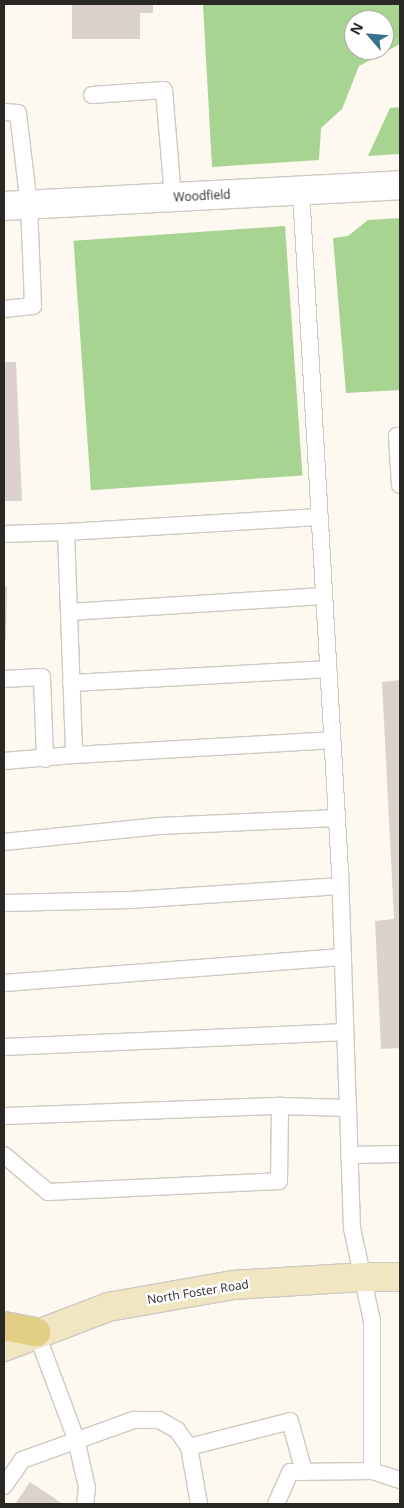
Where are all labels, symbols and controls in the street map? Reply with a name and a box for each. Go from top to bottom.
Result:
north arrow [344,10,394,60]
text: N [345,19,367,38]
street label: Woodfield [173,187,231,205]
street label: North Foster Road [146,1277,250,1307]

